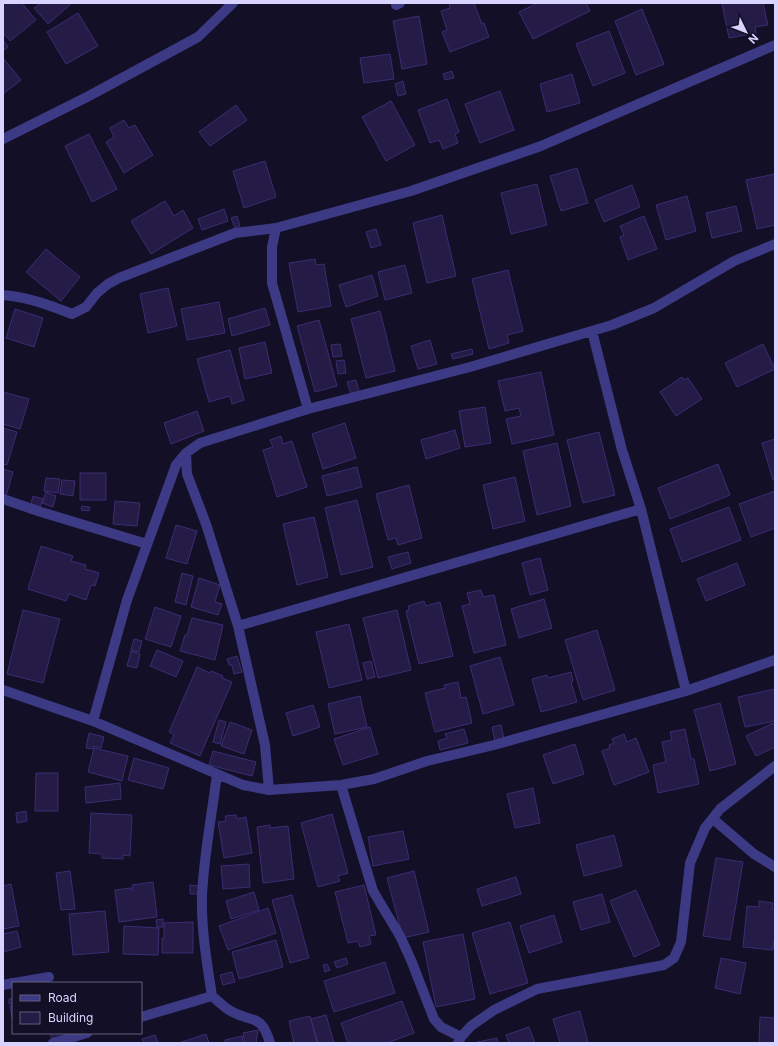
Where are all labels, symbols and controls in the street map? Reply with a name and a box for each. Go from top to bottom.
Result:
north arrow [726,12,766,52]
text: N [745,31,761,47]
legend [12,982,142,1034]
text: Road [48,990,77,1005]
text: Building [48,1010,93,1025]

